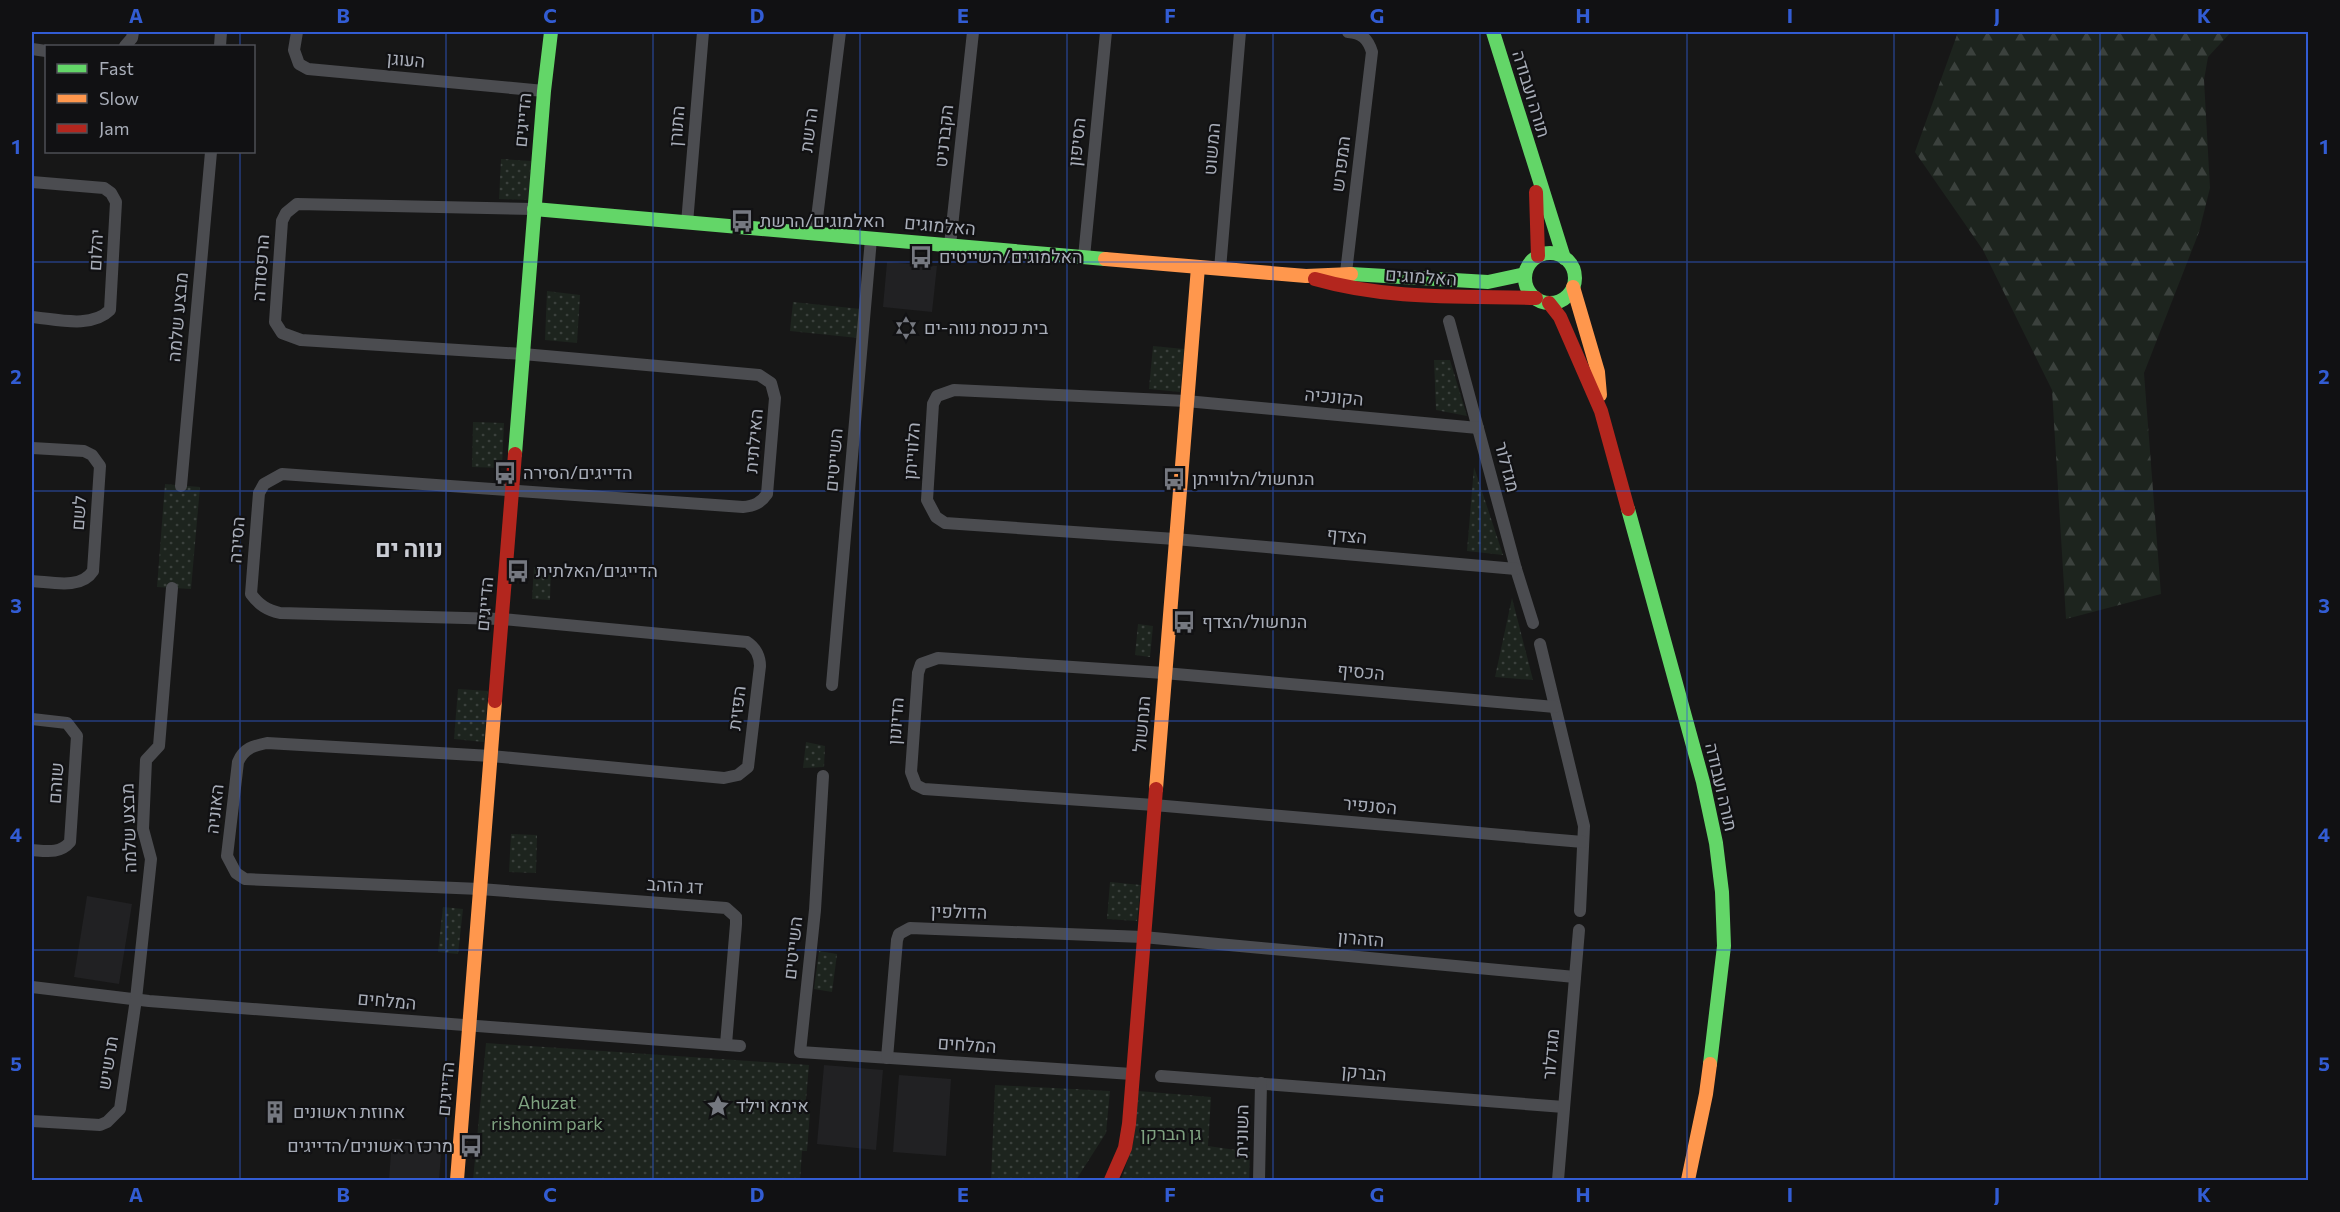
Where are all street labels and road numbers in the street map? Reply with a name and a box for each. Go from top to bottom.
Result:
street label: העוגן [386,46,426,72]
street label: תורה ועבודה [1508,48,1556,140]
street label: הדייגים [509,92,535,148]
street label: הקברניט [929,103,957,168]
street label: התורן [663,104,689,147]
street label: הרשת [794,106,822,154]
street label: הסיפון [1062,116,1090,168]
street label: המשוט [1198,122,1224,176]
street label: המפרש [1326,135,1354,193]
street label: האלמוגים [903,211,977,239]
street label: יהלום [83,228,107,272]
street label: הרפסודה [247,234,273,302]
street label: האלמוגים [1384,263,1458,289]
street label: מבצע שלמה [162,271,192,363]
street label: הקונכיה [1304,382,1365,410]
street label: האילתית [739,408,767,474]
street label: הלווייתן [898,421,924,480]
street label: השייטים [819,427,847,493]
street label: מגדלור [1491,439,1525,494]
street label: לשם [66,495,90,531]
street label: הסירה [223,516,249,564]
street label: הצדף [1326,522,1368,548]
street label: הדייגים [471,576,497,632]
street label: הכסיף [1336,658,1386,684]
street label: הפזית [722,684,750,732]
street label: הנחשול [1128,695,1154,753]
street label: הדיונון [882,696,908,745]
street label: תורה ועבודה [1701,741,1743,833]
street label: שוהם [43,761,67,804]
street label: מבצע שלמה [115,783,141,873]
street label: האוניה [200,783,228,835]
street label: הסנפיר [1342,792,1398,818]
street label: דג הזהב [646,872,704,898]
street label: הדולפין [930,899,988,923]
street label: השייטים [778,915,806,981]
street label: הזהרון [1337,925,1385,951]
street label: המלחים [357,986,417,1014]
street label: מגדלור [1537,1027,1563,1080]
street label: המלחים [937,1031,997,1057]
street label: תרשיש [92,1034,122,1091]
street label: הברקן [1341,1059,1388,1085]
street label: הדייגים [432,1061,458,1117]
street label: השונית [1230,1104,1252,1158]

